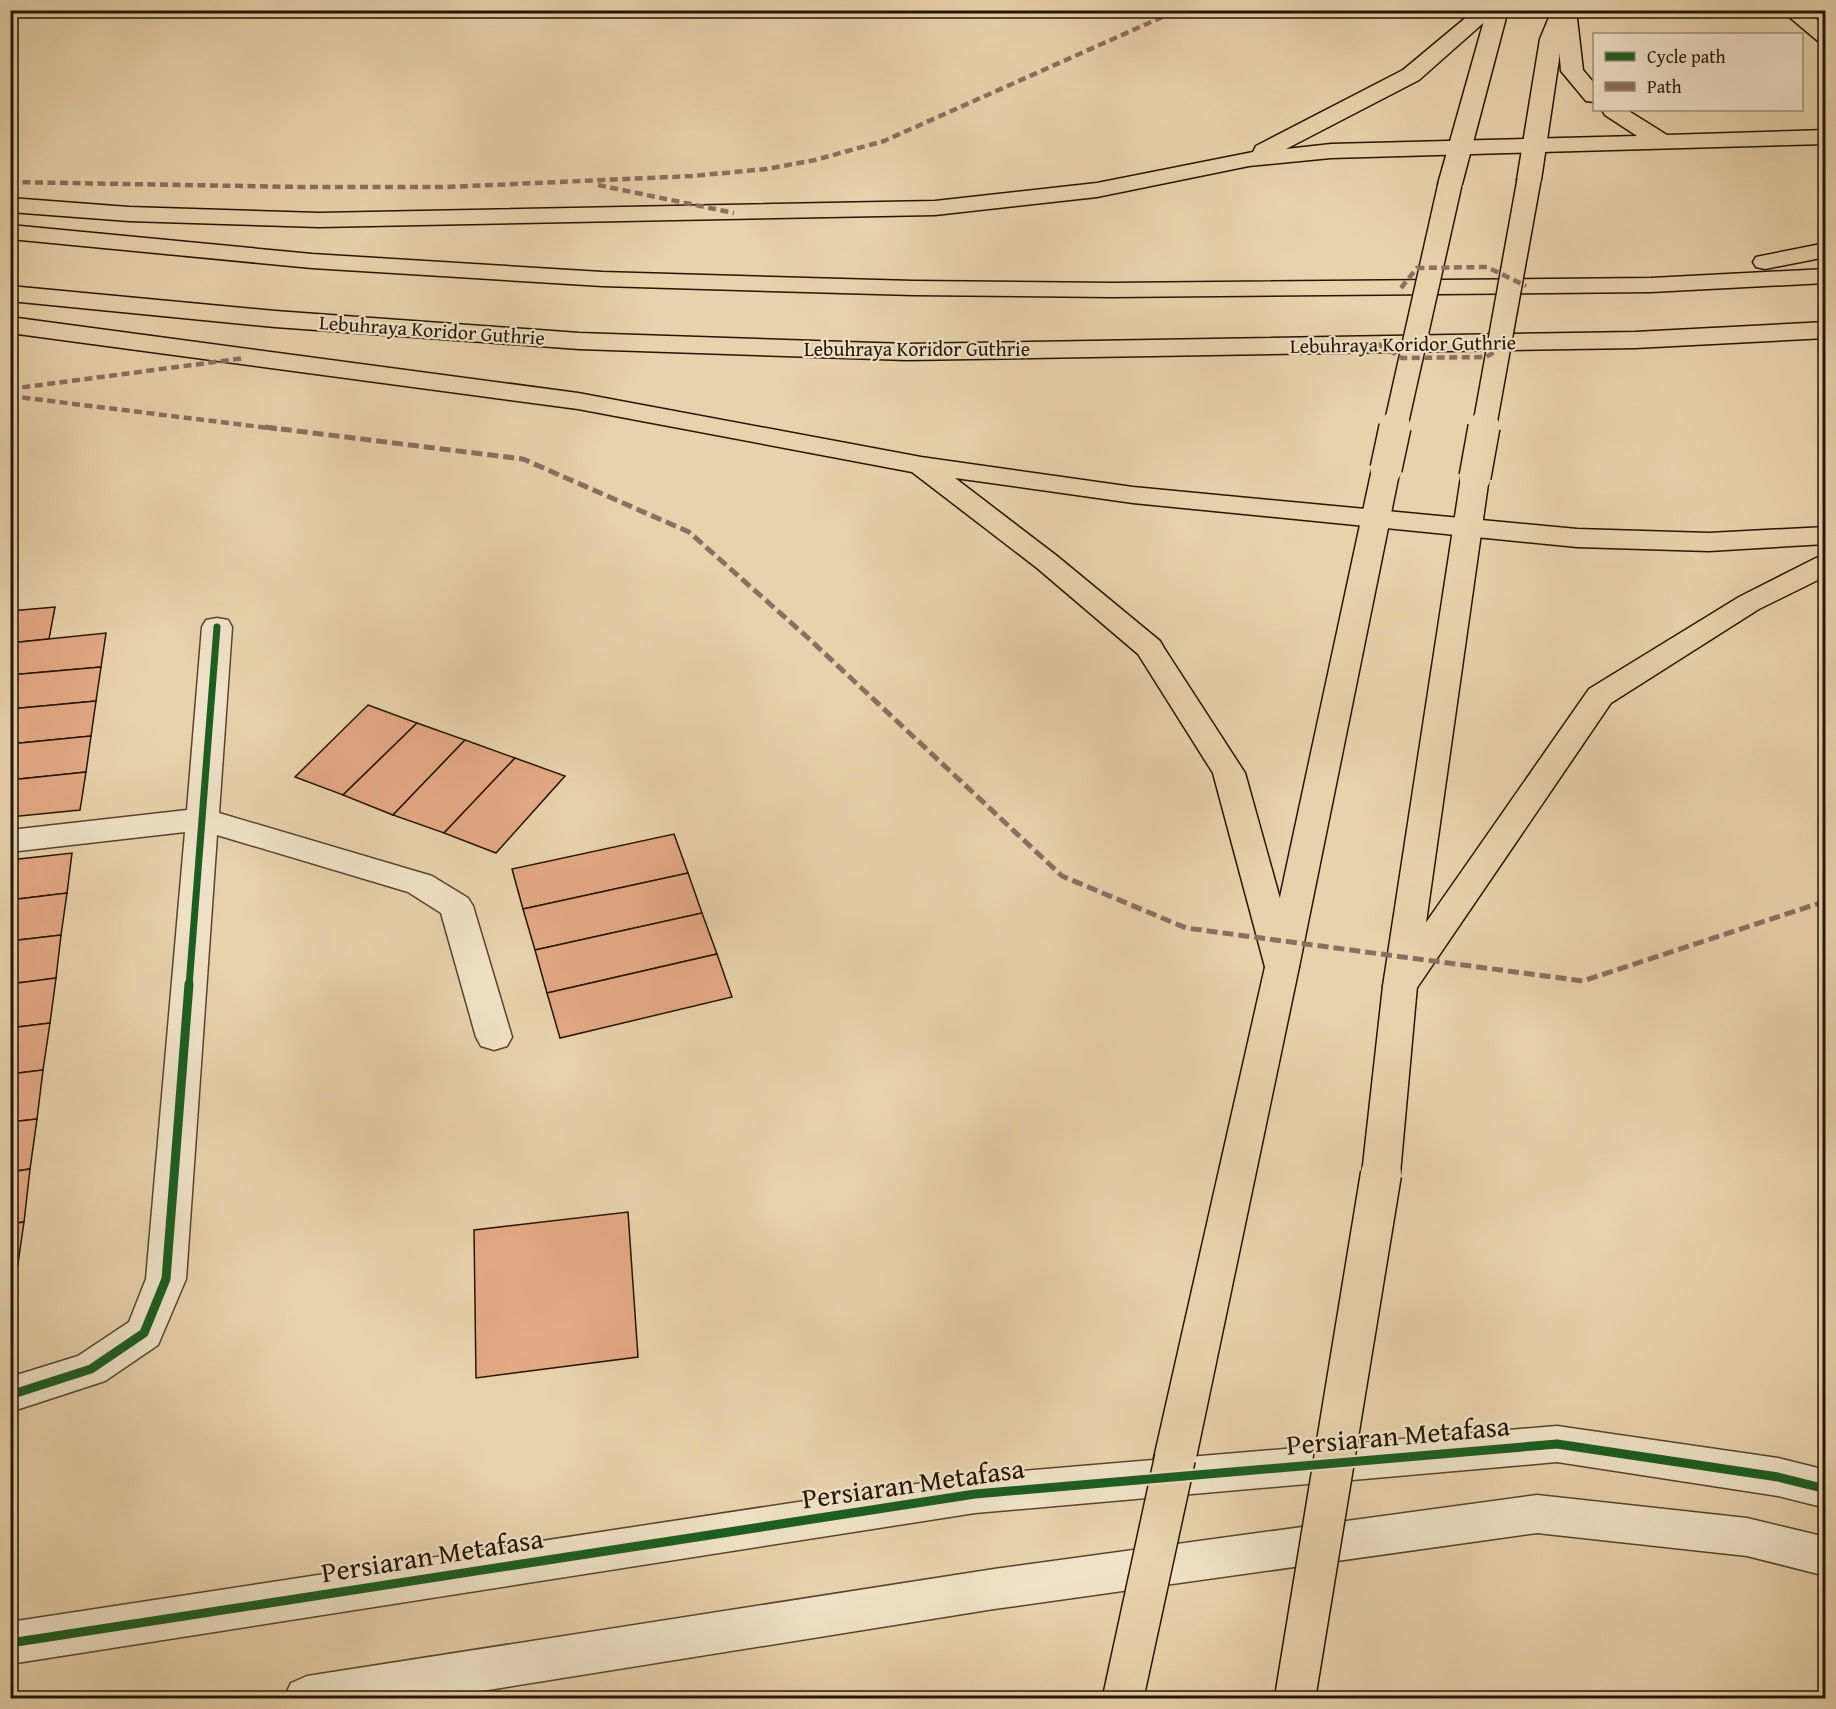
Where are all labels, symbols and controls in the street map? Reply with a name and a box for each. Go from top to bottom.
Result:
legend [1593,33,1803,111]
text: Cycle path [1647,43,1726,70]
text: Path [1647,73,1682,100]
street label: Lebuhraya Koridor Guthrie [318,307,546,352]
street label: Lebuhraya Koridor Guthrie [1290,327,1516,360]
street label: Lebuhraya Koridor Guthrie [804,334,1030,363]
street label: Persiaran Metafasa [1285,1404,1512,1465]
street label: Persiaran Metafasa [799,1447,1028,1518]
street label: Persiaran Metafasa [318,1517,547,1592]

